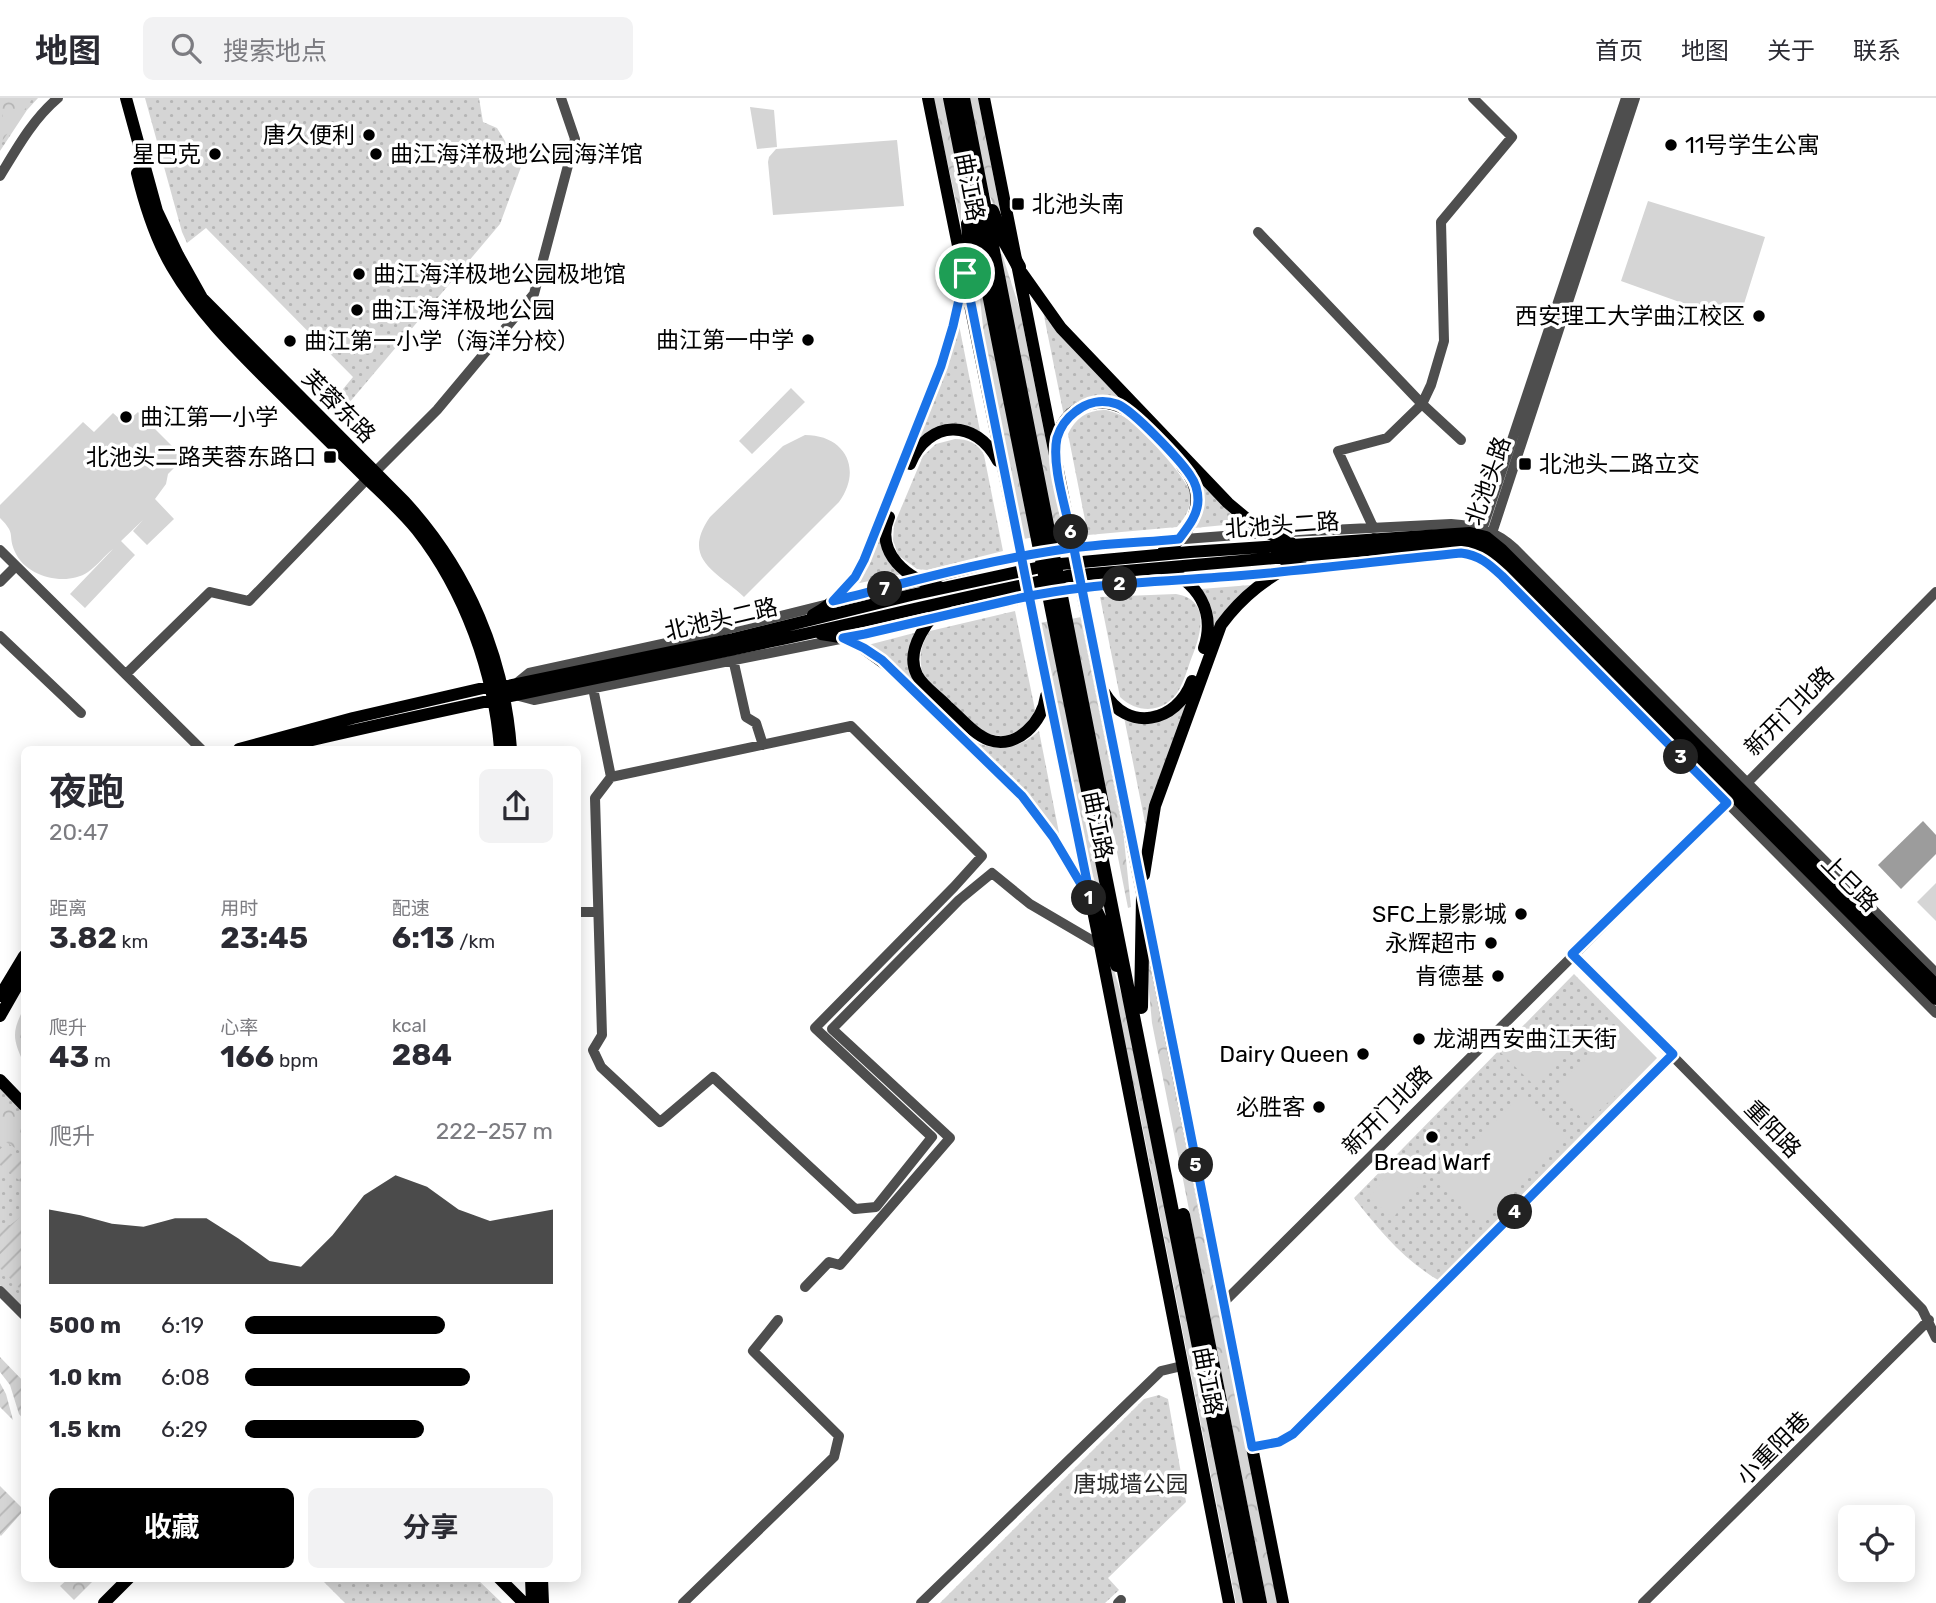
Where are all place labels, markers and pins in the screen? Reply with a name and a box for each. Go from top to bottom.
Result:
place label: 唐久便利 [263,121,355,149]
marker: 唐久便利 [361,127,377,143]
place label: 11号学生公寓 [1685,131,1820,159]
marker: 11号学生公寓 [1663,137,1679,153]
place label: 星巴克 [132,140,201,168]
place label: 曲江海洋极地公园海洋馆 [390,140,643,168]
marker: 星巴克 [207,146,223,162]
marker: 曲江海洋极地公园海洋馆 [368,146,384,162]
place label: 北池头南 [1032,190,1124,218]
marker: 北池头南 [1010,196,1026,212]
pin [935,243,995,303]
place label: 曲江海洋极地公园极地馆 [373,260,626,288]
marker: 曲江海洋极地公园极地馆 [351,266,367,282]
place label: 曲江海洋极地公园 [371,296,555,324]
marker: 曲江海洋极地公园 [349,302,365,318]
place label: 西安理工大学曲江校区 [1515,302,1745,330]
marker: 西安理工大学曲江校区 [1751,308,1767,324]
place label: 曲江第一中学 [656,326,794,354]
place label: 曲江第一小学（海洋分校） [304,327,580,355]
marker: 曲江第一中学 [800,332,816,348]
marker: 曲江第一小学（海洋分校） [282,333,298,349]
place label: 曲江第一小学 [140,403,278,431]
marker: 曲江第一小学 [118,409,134,425]
place label: 北池头二路芙蓉东路口 [86,443,316,471]
marker: 北池头二路芙蓉东路口 [322,449,338,465]
place label: 北池头二路立交 [1539,450,1700,478]
marker: 北池头二路立交 [1517,456,1533,472]
pin: 6 [1054,514,1088,550]
pin: 2 [1102,566,1138,602]
pin: 7 [868,572,903,606]
pin: 3 [1664,740,1698,774]
pin: 1 [1072,880,1106,916]
place label: SFC上影影城 [1372,900,1507,928]
marker: SFC上影影城 [1513,906,1529,922]
place label: 永辉超市 [1385,929,1477,957]
marker: 永辉超市 [1483,935,1499,951]
place label: 肯德基 [1415,962,1484,990]
marker: 肯德基 [1490,968,1506,984]
place label: 龙湖西安曲江天街 [1433,1025,1617,1053]
marker: 龙湖西安曲江天街 [1411,1031,1427,1047]
place label: Dairy Queen [1219,1040,1349,1068]
marker: Dairy Queen [1355,1046,1371,1062]
place label: 必胜客 [1236,1093,1305,1121]
marker: 必胜客 [1311,1099,1327,1115]
marker: Bread Warf [1424,1129,1440,1145]
pin: 5 [1178,1148,1214,1182]
place label: Bread Warf [1374,1148,1490,1176]
pin: 4 [1498,1194,1532,1230]

